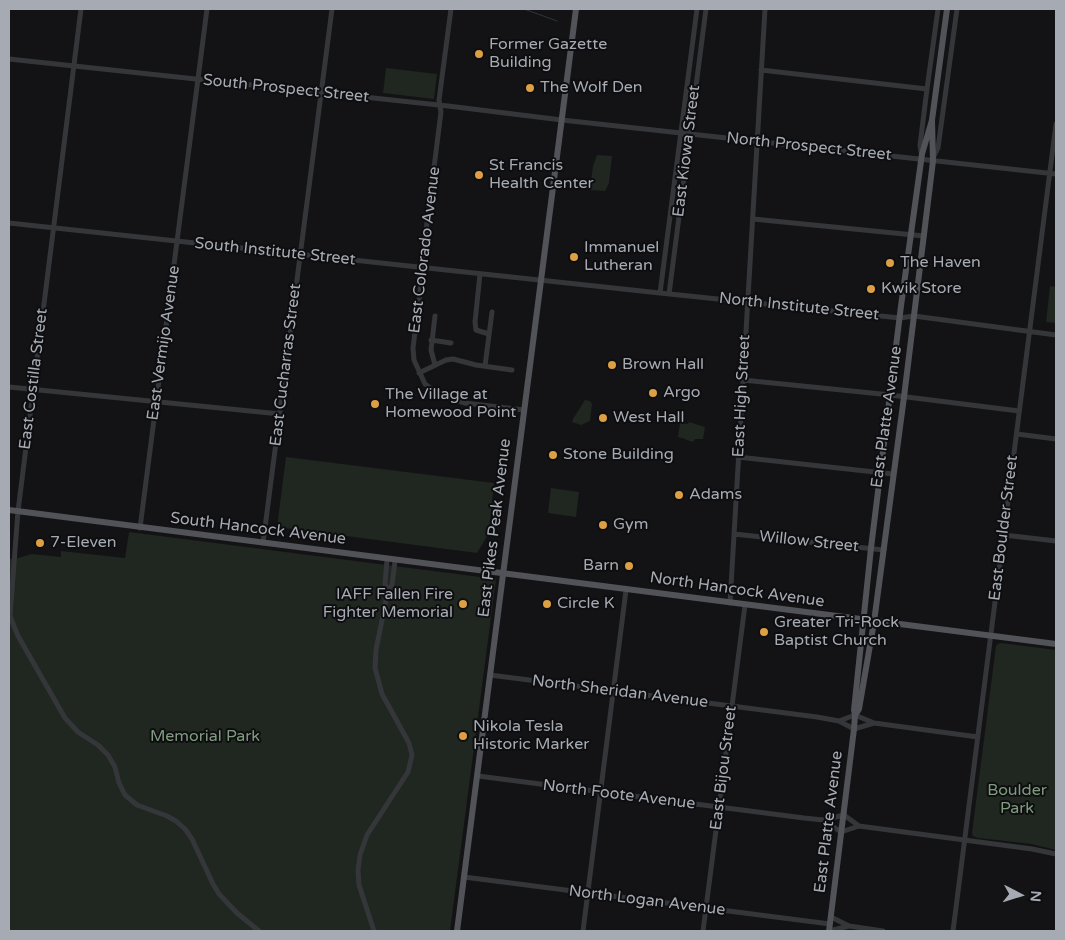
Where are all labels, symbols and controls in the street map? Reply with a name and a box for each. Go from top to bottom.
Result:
place label: Former Gazette Building [489,35,607,73]
marker: Former Gazette Building [473,48,485,60]
street label: South Prospect Street [202,71,370,107]
place label: The Wolf Den [540,78,643,98]
marker: The Wolf Den [524,82,536,94]
street label: East Kiowa Street [669,84,705,218]
street label: North Prospect Street [725,129,893,165]
place label: St Francis Health Center [489,156,594,194]
street label: East Colorado Avenue [405,166,445,334]
marker: St Francis Health Center [473,169,485,181]
street label: South Institute Street [193,234,357,270]
place label: Immanuel Lutheran [584,238,659,276]
marker: Immanuel Lutheran [568,251,580,263]
place label: The Haven [900,253,981,273]
marker: The Haven [884,257,896,269]
street label: East Vermijo Avenue [144,264,184,422]
place label: Kwik Store [881,279,961,299]
street label: East Cucharras Street [266,283,306,447]
marker: Kwik Store [865,283,877,295]
street label: North Institute Street [718,289,880,325]
street label: East Costilla Street [16,307,52,451]
street label: East High Street [729,334,755,458]
street label: East Platte Avenue [868,345,906,489]
place label: Brown Hall [622,355,704,375]
marker: Brown Hall [606,359,618,371]
place label: Argo [663,383,701,403]
place label: The Village at Homewood Point [385,385,516,423]
marker: Argo [647,387,659,399]
marker: The Village at Homewood Point [369,398,381,410]
place label: West Hall [613,408,684,428]
marker: West Hall [597,412,609,424]
street label: East Pikes Peak Avenue [475,438,515,618]
place label: Stone Building [563,445,674,465]
marker: Stone Building [547,449,559,461]
street label: East Boulder Street [986,454,1022,602]
place label: Adams [689,485,742,505]
marker: Adams [673,489,685,501]
street label: South Hancock Avenue [169,509,347,549]
place label: Gym [613,515,648,535]
marker: Gym [597,519,609,531]
street label: Willow Street [758,527,860,557]
place label: 7-Eleven [50,533,117,553]
marker: 7-Eleven [34,537,46,549]
place label: Barn [583,556,619,576]
marker: Barn [623,560,635,572]
street label: North Hancock Avenue [648,568,826,612]
place label: IAFF Fallen Fire Fighter Memorial [323,585,453,623]
place label: Circle K [557,594,614,614]
marker: IAFF Fallen Fire Fighter Memorial [457,598,469,610]
marker: Circle K [541,598,553,610]
place label: Greater Tri-Rock Baptist Church [774,613,899,651]
marker: Greater Tri-Rock Baptist Church [758,626,770,638]
street label: North Sheridan Avenue [531,672,709,712]
street label: East Bijou Street [707,705,741,831]
place label: Nikola Tesla Historic Marker [473,717,589,755]
park label: Memorial Park [150,727,260,747]
marker: Nikola Tesla Historic Marker [457,730,469,742]
street label: East Platte Avenue [811,750,847,894]
street label: North Foote Avenue [542,776,696,814]
park label: Boulder Park [987,781,1047,819]
north arrow [995,870,1045,920]
street label: North Logan Avenue [568,882,726,920]
text: N [1026,890,1044,903]

